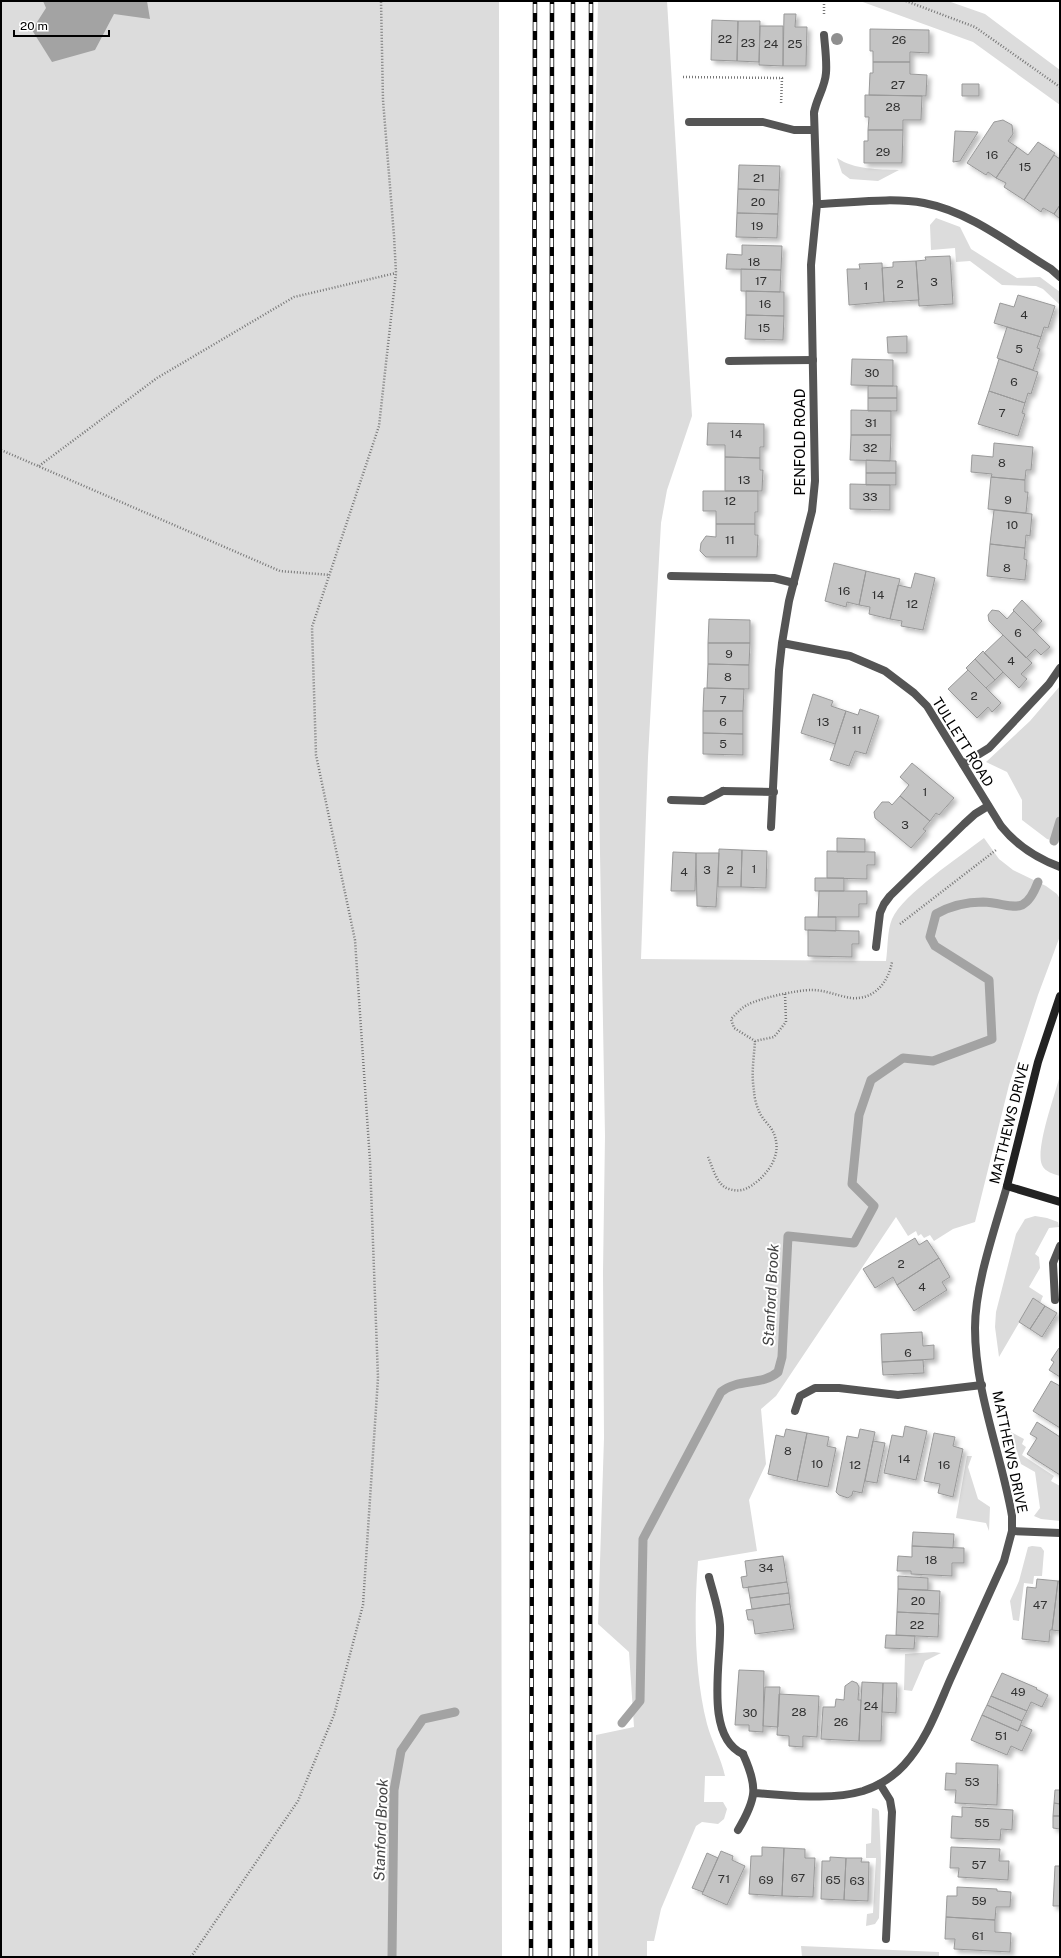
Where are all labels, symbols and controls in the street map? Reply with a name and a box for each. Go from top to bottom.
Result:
scale bar [14,12,109,38]
text: 20 m [20,19,48,33]
house number: 22 [718,32,732,46]
house number: 26 [892,33,906,47]
house number: 23 [741,36,755,50]
house number: 24 [764,37,779,51]
house number: 25 [788,37,803,51]
house number: 27 [891,78,905,92]
house number: 28 [886,100,901,114]
house number: 29 [876,145,890,159]
house number: 16 [986,148,998,162]
house number: 15 [1019,160,1032,174]
house number: 21 [753,171,765,185]
house number: 20 [751,195,765,209]
house number: 19 [751,219,763,233]
house number: 18 [748,255,761,269]
house number: 17 [755,274,767,288]
house number: 3 [930,275,938,289]
house number: 2 [896,277,904,291]
house number: 1 [864,279,868,293]
house number: 16 [759,297,771,311]
house number: 4 [1020,308,1028,322]
house number: 15 [758,321,771,335]
house number: 5 [1015,342,1023,356]
house number: 30 [865,366,879,380]
house number: 6 [1010,375,1018,389]
street label: PENFOLD ROAD [792,389,808,495]
house number: 7 [998,406,1006,420]
house number: 31 [865,416,877,430]
house number: 14 [730,427,743,441]
house number: 32 [863,441,877,455]
house number: 8 [998,456,1006,470]
house number: 13 [738,473,750,487]
house number: 33 [862,490,878,504]
house number: 9 [1004,493,1012,507]
house number: 12 [724,494,736,508]
house number: 10 [1006,518,1018,532]
house number: 11 [725,533,735,547]
house number: 8 [1003,561,1011,575]
house number: 16 [838,584,850,598]
house number: 14 [872,588,885,602]
house number: 12 [906,597,918,611]
house number: 6 [1014,626,1022,640]
house number: 9 [725,647,733,661]
house number: 4 [1007,654,1015,668]
house number: 8 [724,670,732,684]
house number: 2 [970,689,978,703]
house number: 7 [719,693,727,707]
street label: TULLETT ROAD [929,694,997,790]
house number: 6 [719,715,727,729]
house number: 13 [817,715,829,729]
house number: 11 [852,723,862,737]
house number: 5 [719,737,727,751]
house number: 1 [923,785,927,799]
house number: 3 [901,818,909,832]
house number: 1 [752,862,756,876]
house number: 3 [703,863,711,877]
house number: 2 [726,863,734,877]
house number: 4 [680,865,688,879]
street label: MATTHEWS DRIVE [986,1061,1032,1185]
water label: Stanford Brook [759,1243,782,1347]
house number: 2 [897,1257,905,1271]
house number: 4 [918,1280,926,1294]
house number: 6 [904,1346,912,1360]
street label: MATTHEWS DRIVE [989,1389,1031,1515]
house number: 8 [784,1444,792,1458]
house number: 14 [898,1452,911,1466]
house number: 10 [811,1457,823,1471]
house number: 12 [849,1458,861,1472]
house number: 16 [938,1458,950,1472]
house number: 18 [925,1553,938,1567]
house number: 34 [758,1561,774,1575]
house number: 20 [911,1594,925,1608]
house number: 47 [1033,1598,1047,1612]
house number: 22 [910,1618,924,1632]
house number: 49 [1010,1685,1026,1699]
house number: 24 [864,1699,879,1713]
house number: 28 [792,1705,807,1719]
house number: 30 [743,1706,757,1720]
house number: 26 [834,1715,848,1729]
house number: 51 [995,1729,1007,1743]
house number: 53 [964,1775,980,1789]
water label: Stanford Brook [370,1778,391,1881]
house number: 55 [974,1816,990,1830]
house number: 57 [972,1858,986,1872]
house number: 67 [791,1871,805,1885]
house number: 71 [718,1872,730,1886]
house number: 69 [759,1873,773,1887]
house number: 65 [825,1873,841,1887]
house number: 63 [850,1874,864,1888]
house number: 59 [971,1894,987,1908]
house number: 61 [972,1929,984,1943]

